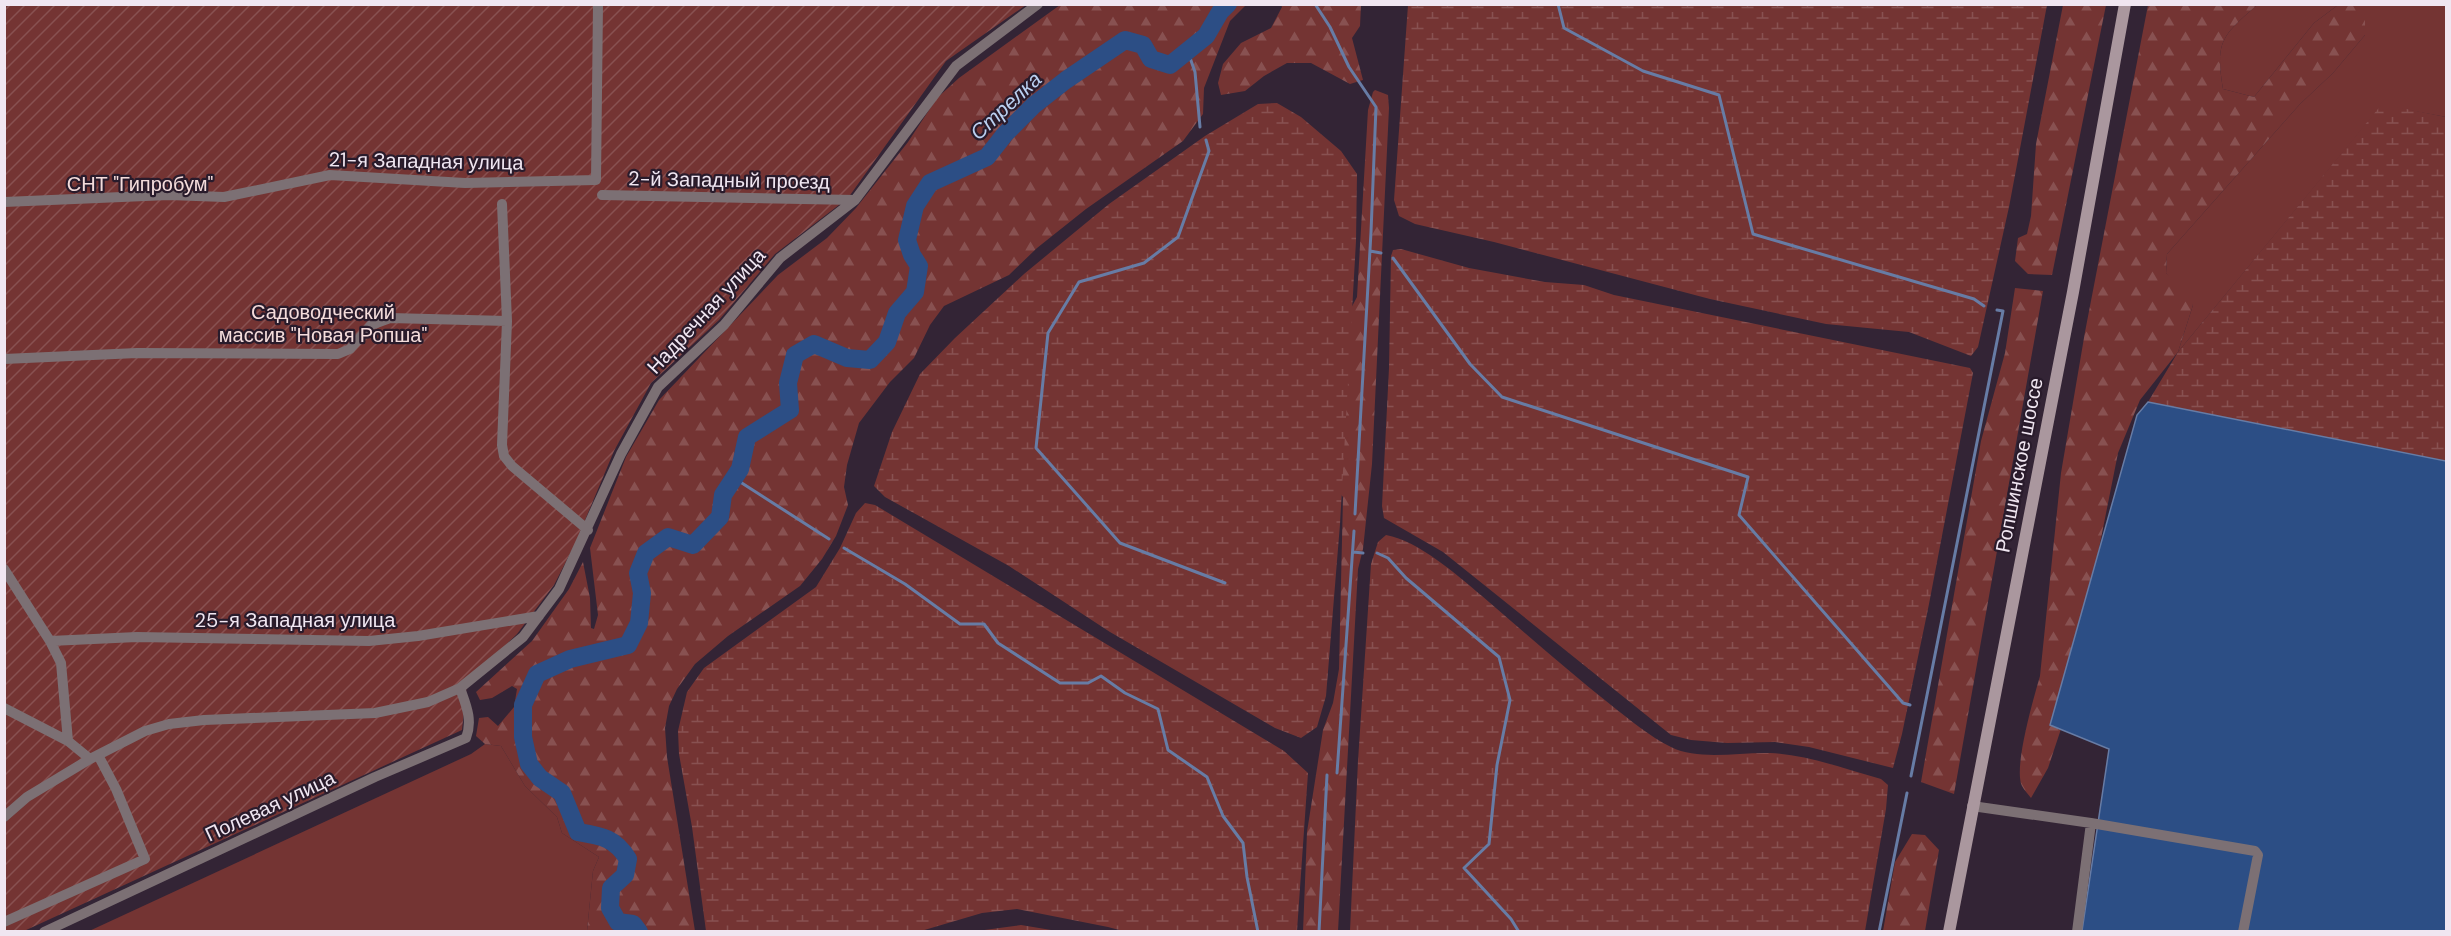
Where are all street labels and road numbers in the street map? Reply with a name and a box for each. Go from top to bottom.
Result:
street label: 21-я Западная улица [328,146,525,176]
street label: 2-й Западный проезд [628,165,830,195]
street label: Надречная улица [641,242,772,379]
street label: Ропшинское шоссе [1989,375,2049,555]
street label: 25-я Западная улица [195,607,396,633]
street label: Полевая улица [201,764,340,847]

